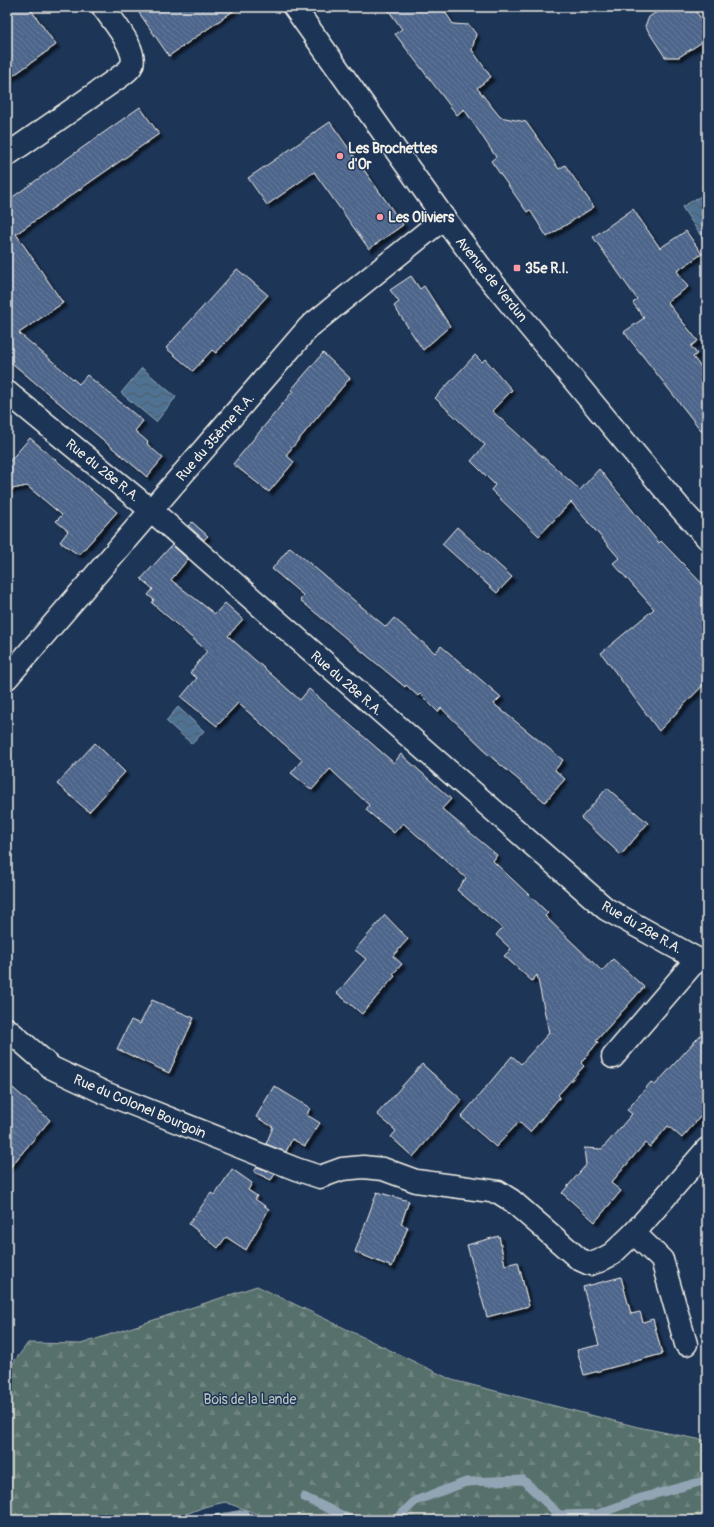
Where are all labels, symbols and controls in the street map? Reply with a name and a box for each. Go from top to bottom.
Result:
place label: Les Brochettes d'Or [348,140,438,173]
marker: Les Brochettes d'Or [335,151,345,161]
place label: Les Oliviers [388,209,455,226]
marker: Les Oliviers [375,212,385,222]
street label: Avenue de Verdun [452,233,531,325]
place label: 35e R.I. [525,260,569,277]
marker: 35e R.I. [512,263,522,273]
street label: Rue du 35ème R.A. [173,390,258,485]
street label: Rue du 28e R.A. [62,435,143,505]
street label: Rue du 28e R.A. [307,647,386,719]
street label: Rue du 28e R.A. [598,898,685,957]
street label: Rue du Colonel Bourgoin [71,1071,209,1142]
park label: Bois de la Lande [204,1391,297,1408]

